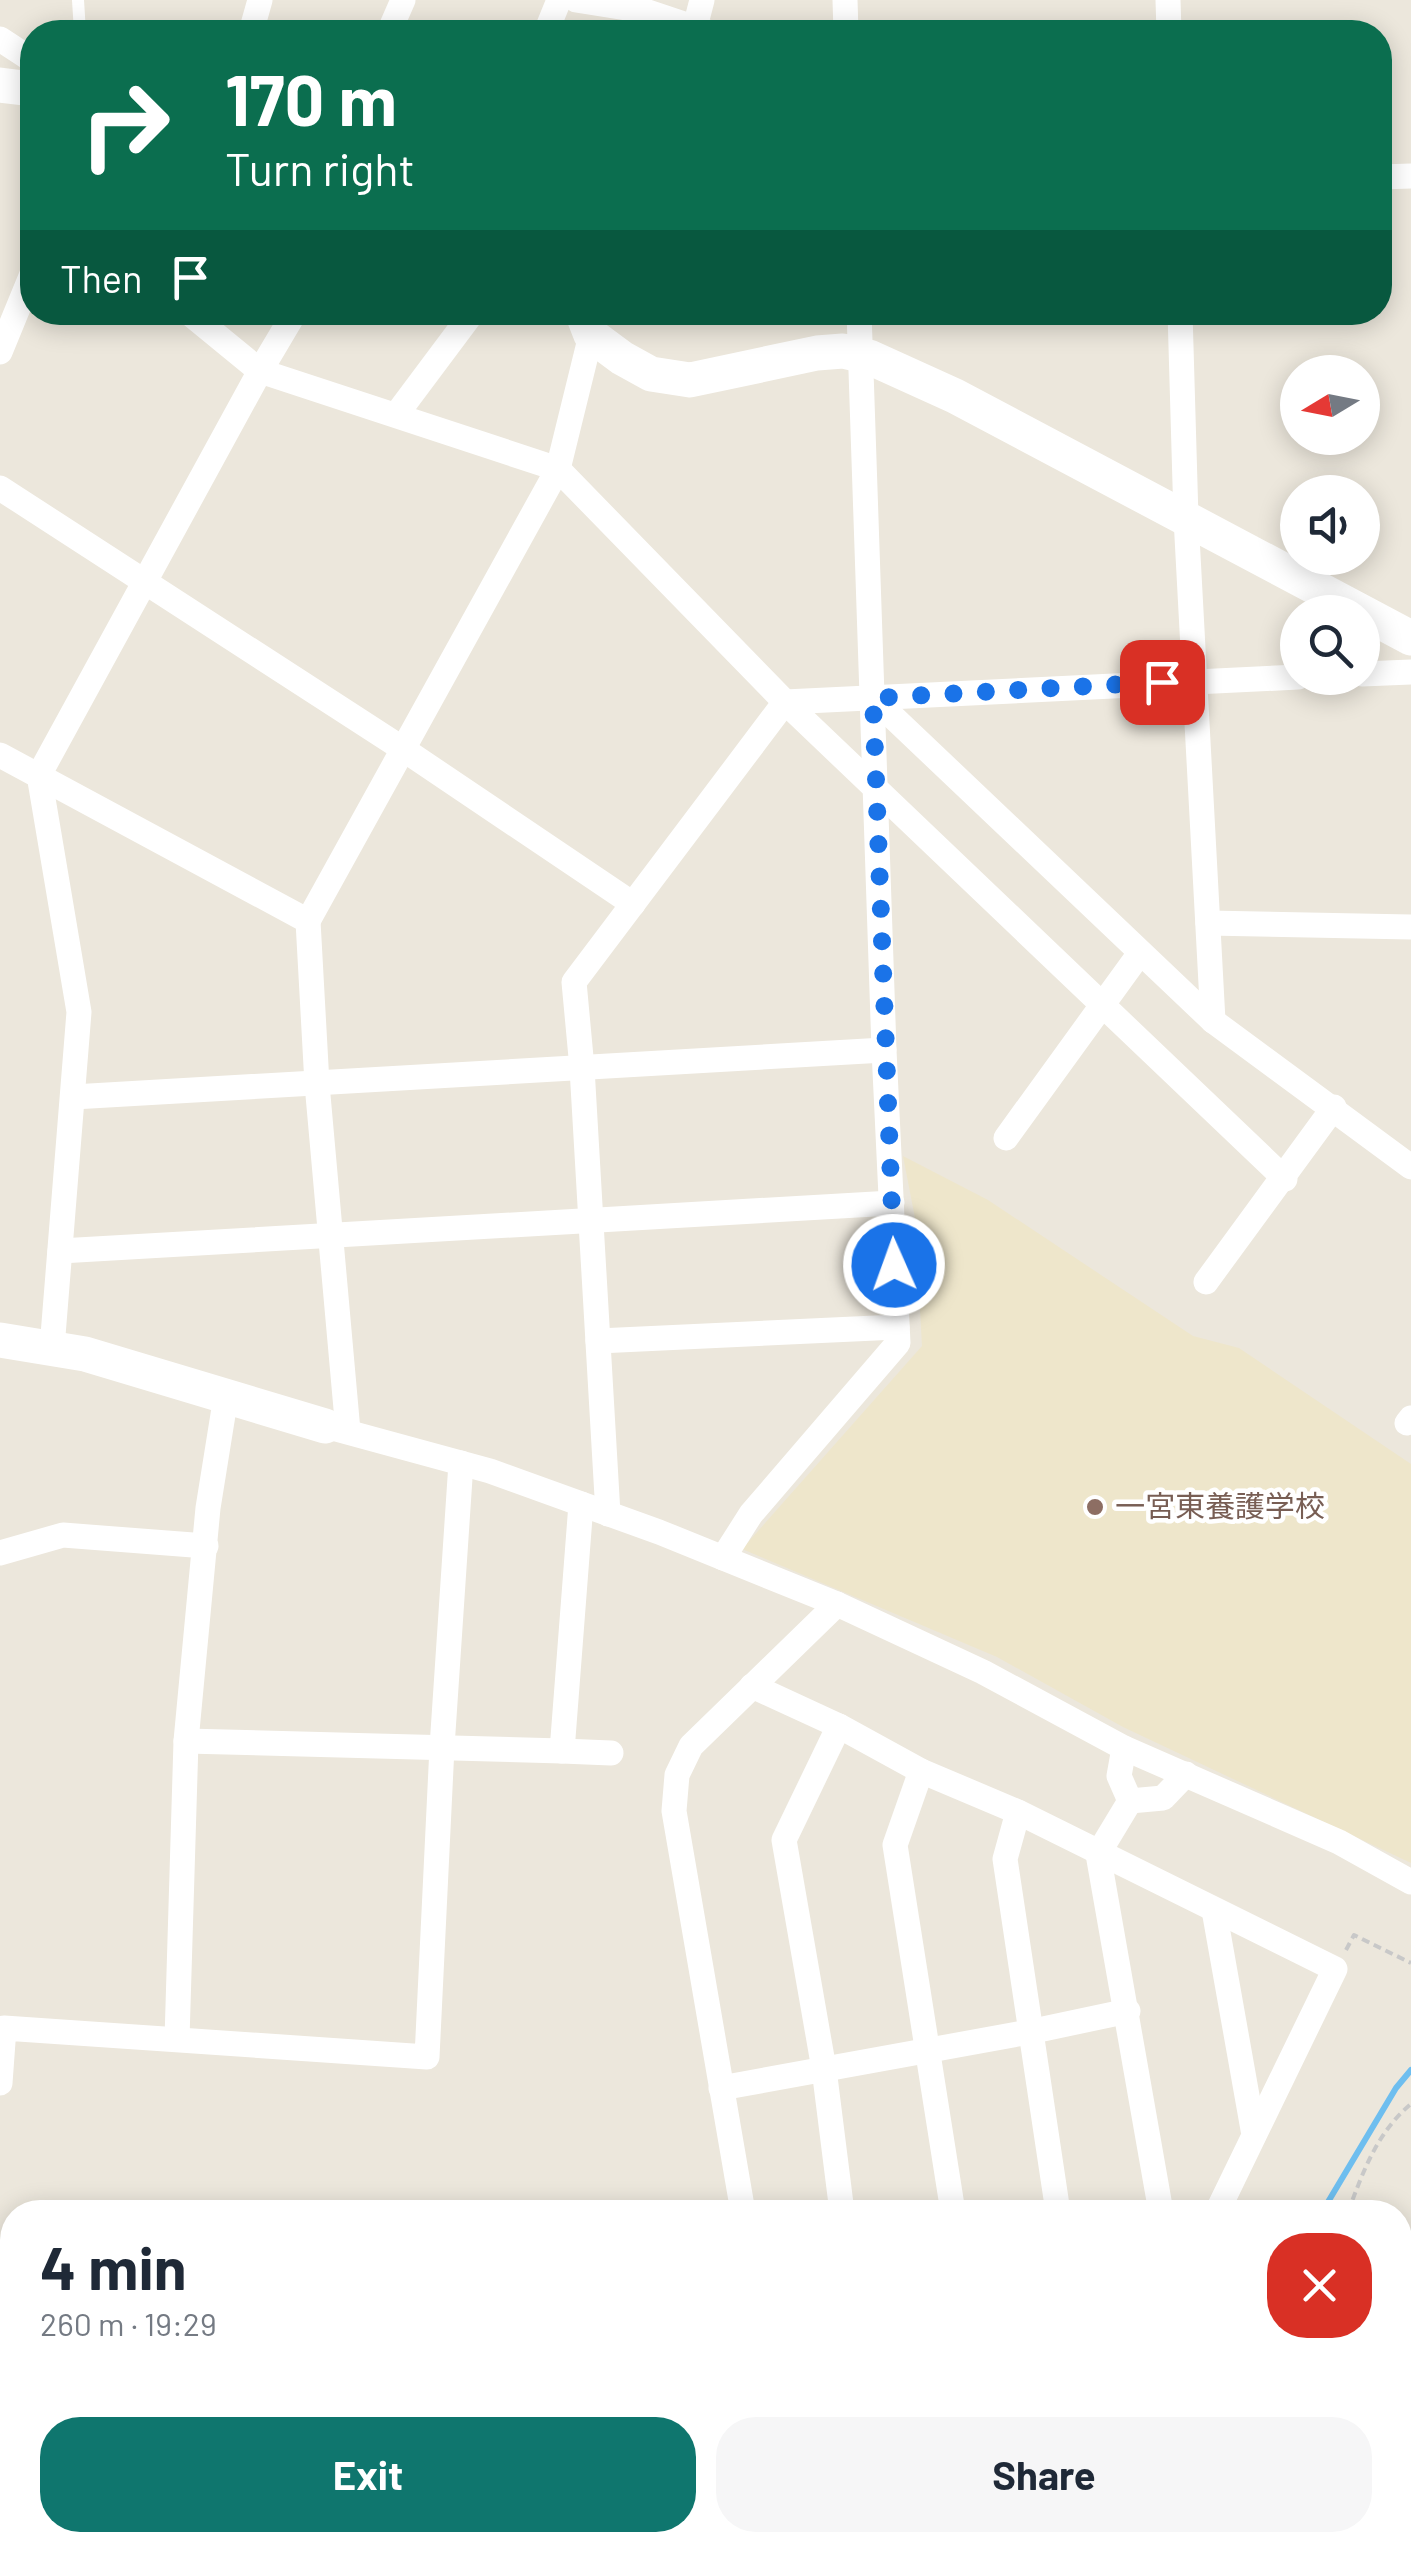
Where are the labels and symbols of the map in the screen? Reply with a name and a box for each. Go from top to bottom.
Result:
north arrow [1280,355,1380,455]
pin [1120,640,1205,725]
position arrow [842,1213,946,1317]
place label: 一宮東養護学校 [1115,1487,1325,1523]
marker: 一宮東養護学校 [1084,1496,1106,1518]

